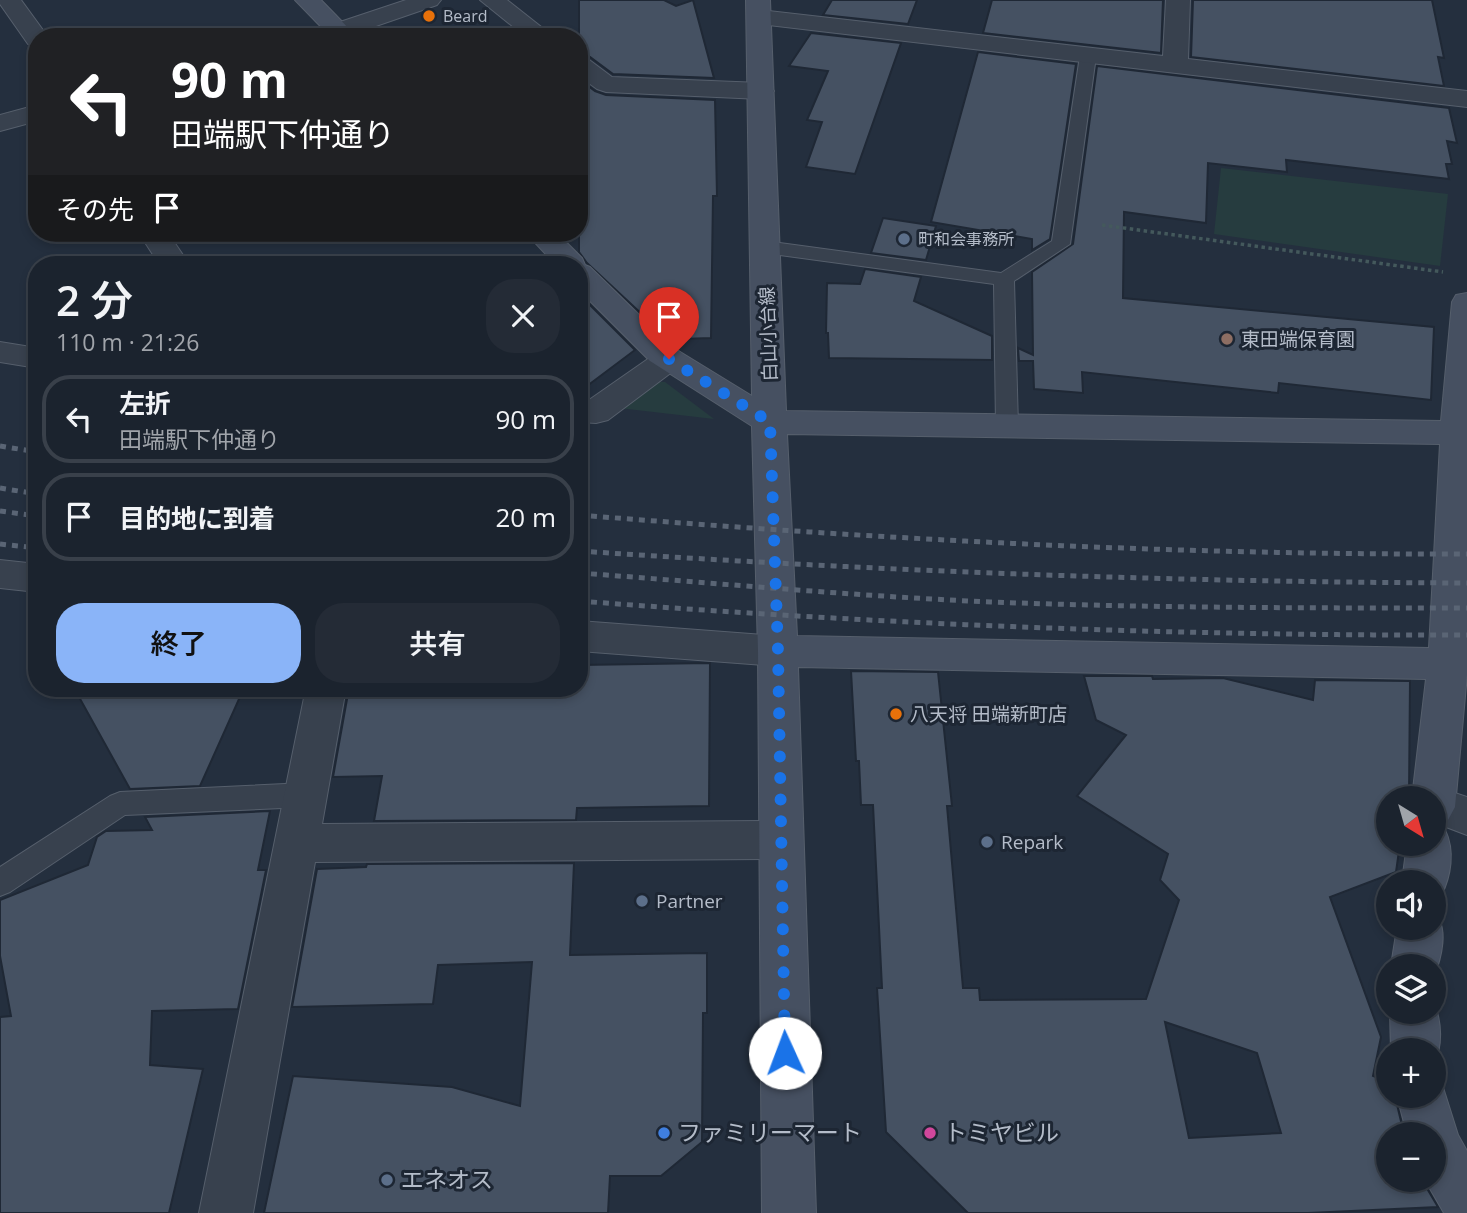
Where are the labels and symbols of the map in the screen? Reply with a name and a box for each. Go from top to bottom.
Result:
place label: Beard [443,5,488,27]
marker: Beard [421,8,437,24]
place label: 町和会事務所 [918,228,1014,250]
marker: 町和会事務所 [896,231,912,247]
street label: 白山小台線 [753,286,783,382]
pin [639,287,699,359]
place label: 東田端保育園 [1241,326,1355,352]
marker: 東田端保育園 [1219,331,1235,347]
place label: 八天将 田端新町店 [910,701,1067,727]
marker: 八天将 田端新町店 [888,706,904,722]
north arrow [1376,786,1446,856]
place label: Repark [1001,829,1063,855]
marker: Repark [979,834,995,850]
place label: Partner [656,888,723,914]
marker: Partner [634,893,650,909]
position arrow [748,1016,822,1090]
place label: ファミリーマート [678,1116,862,1148]
place label: トミヤビル [944,1116,1059,1148]
marker: ファミリーマート [656,1125,672,1141]
marker: トミヤビル [922,1125,938,1141]
place label: エネオス [401,1163,493,1195]
marker: エネオス [379,1172,395,1188]

